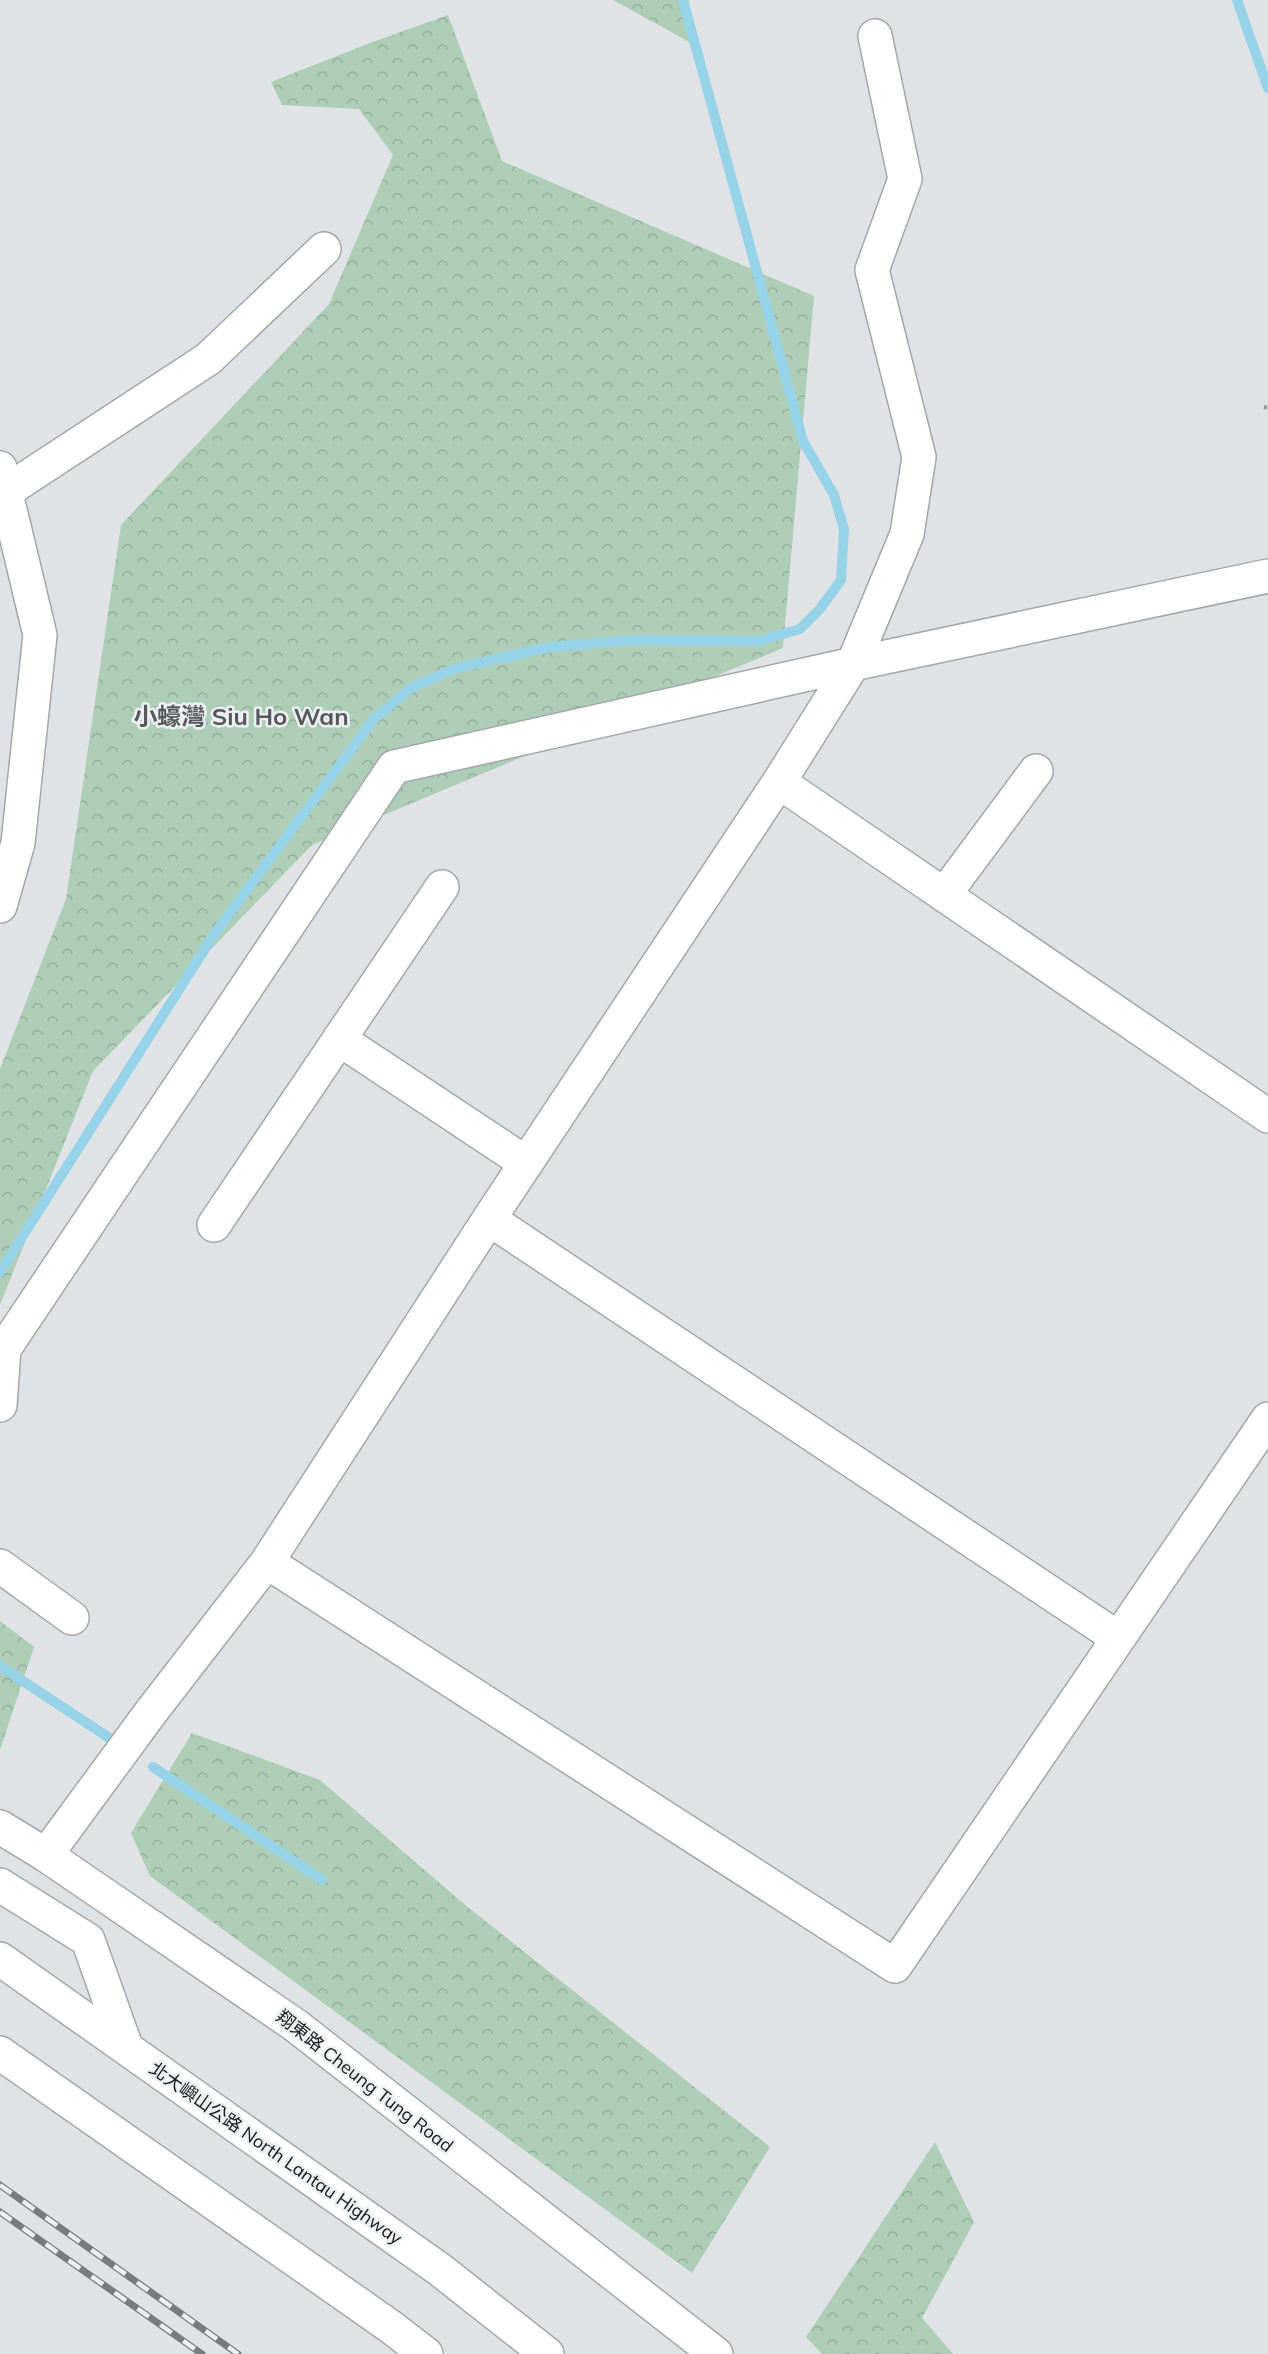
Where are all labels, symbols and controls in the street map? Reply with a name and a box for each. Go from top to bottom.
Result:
district label: 小蠔灣 Siu Ho Wan [133,701,349,731]
street label: 翔東路 Cheung Tung Road [272,2005,458,2157]
street label: 北大嶼山公路 North Lantau Highway [145,2057,407,2250]

